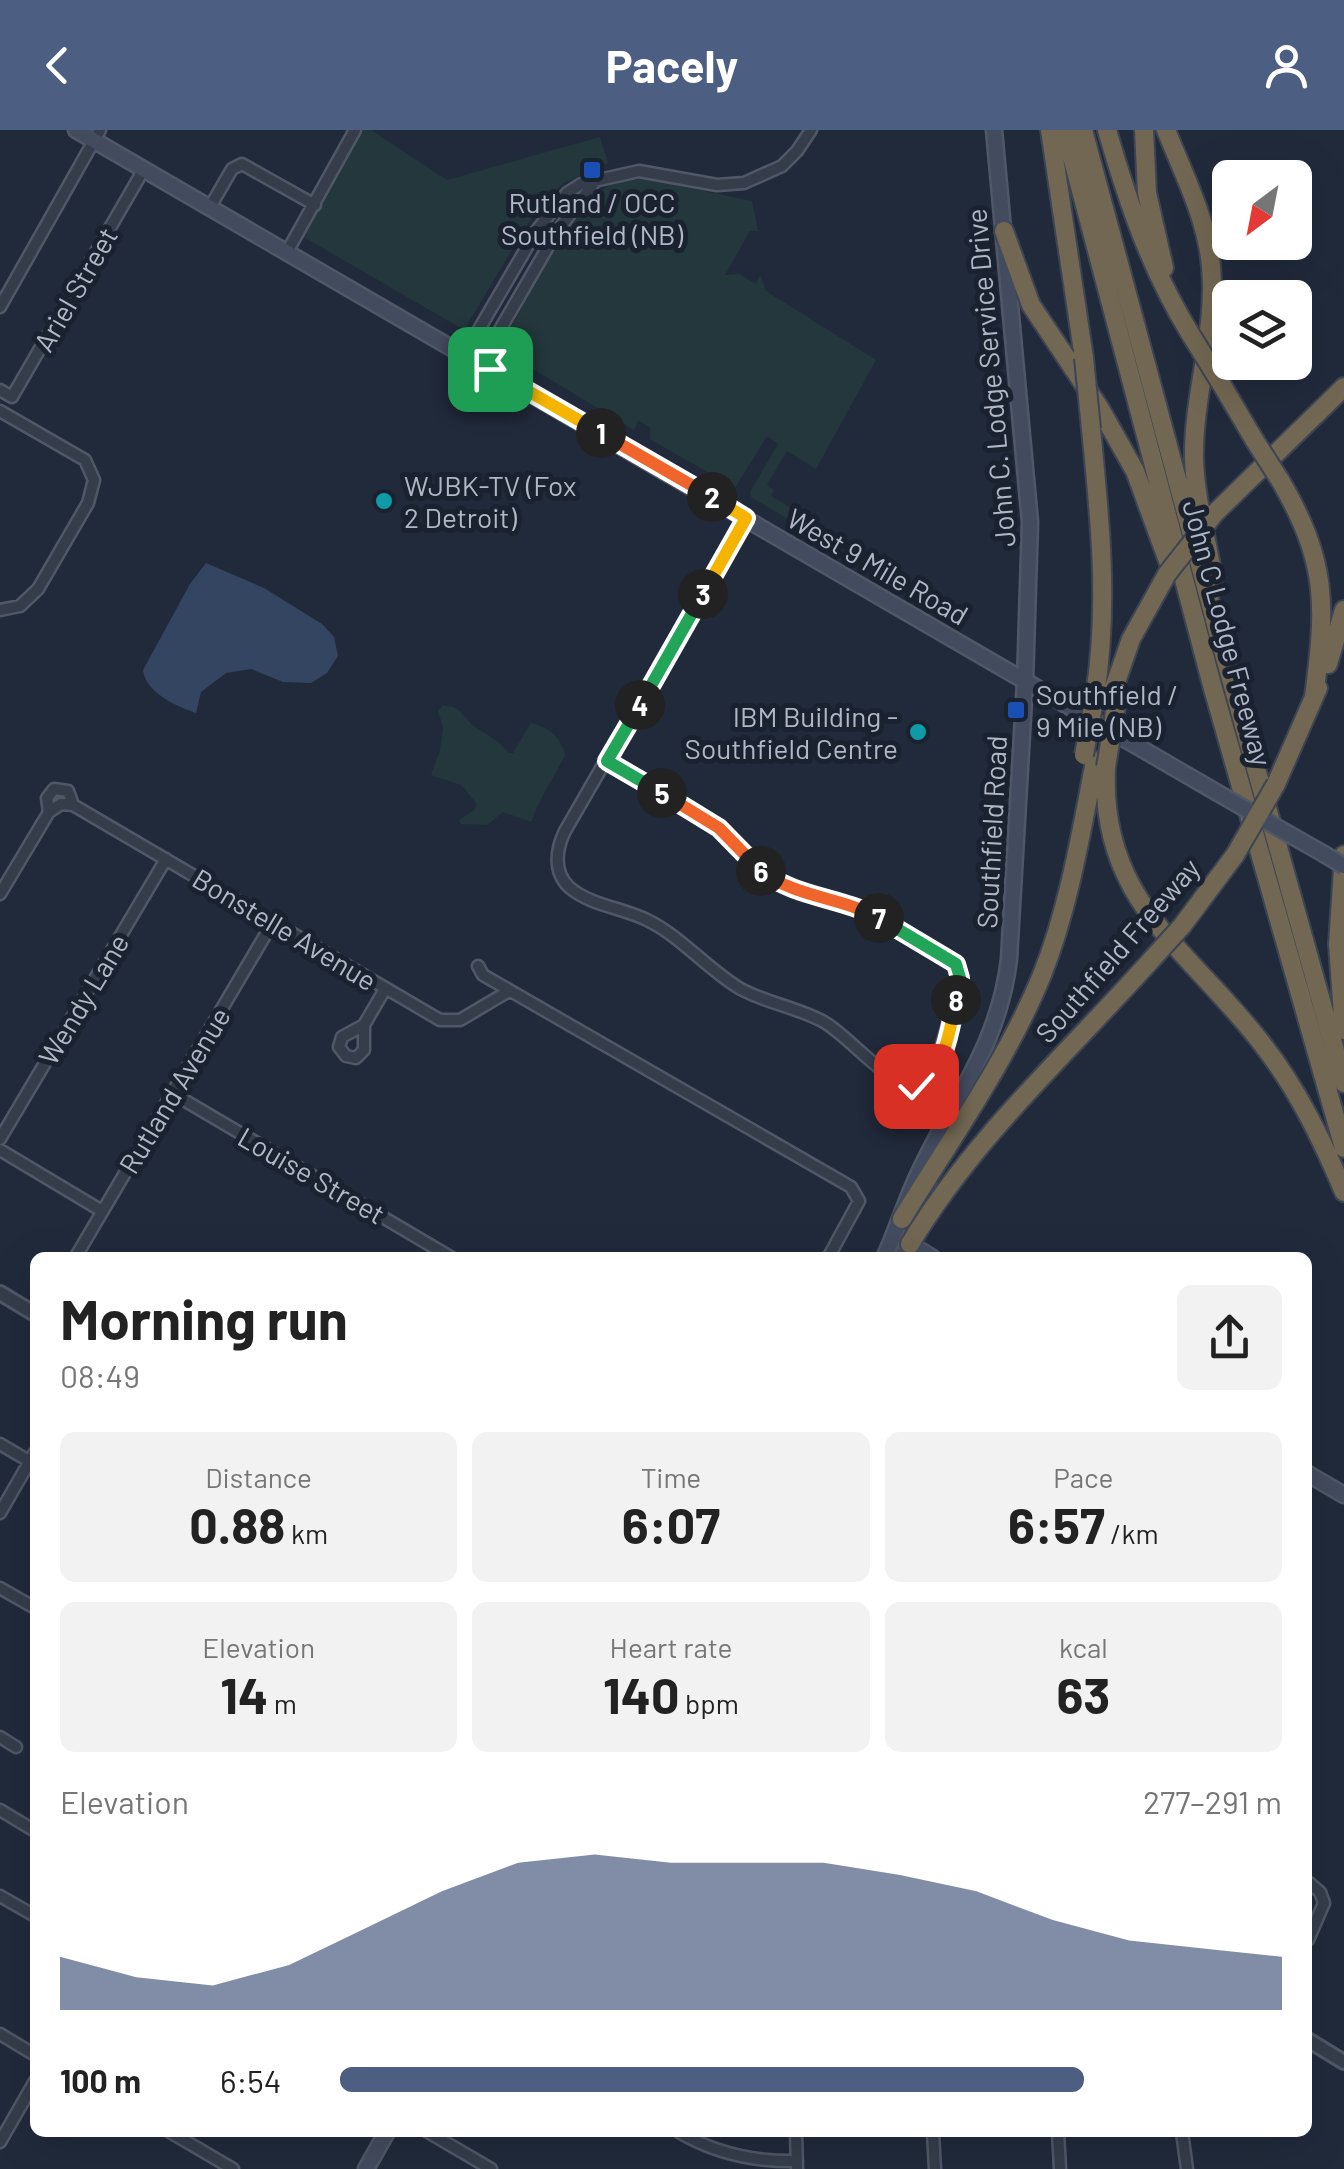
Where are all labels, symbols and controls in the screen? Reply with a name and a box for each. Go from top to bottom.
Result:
icon: back [30,38,85,93]
text: Pacely [606,38,738,92]
icon: person [1259,38,1314,93]
marker: Rutland / OCC Southfield (NB) [581,159,603,181]
north arrow [1212,160,1312,260]
map controls [1212,160,1312,380]
place label: Rutland / OCC Southfield (NB) [501,185,684,251]
street label: John C. Lodge Service Drive [958,207,1022,549]
street label: Ariel Street [26,221,124,357]
button: layers [1212,280,1312,380]
pin [448,327,533,412]
icon: arrive [463,342,518,397]
pin: 1 [576,408,626,458]
text: 1 [596,416,606,450]
place label: WJBK-TV (Fox 2 Detroit) [404,468,576,534]
pin: 2 [687,472,737,522]
text: 2 [704,480,720,514]
marker: WJBK-TV (Fox 2 Detroit) [373,490,395,512]
street label: John C Lodge Freeway [1176,496,1280,770]
street label: West 9 Mile Road [781,500,975,632]
pin: 3 [678,569,728,619]
text: 3 [695,577,711,611]
place label: Southfield / 9 Mile (NB) [1036,677,1179,743]
pin: 4 [615,680,665,730]
text: 4 [632,688,648,722]
place label: IBM Building - Southfield Centre [685,699,898,765]
marker: Southfield / 9 Mile (NB) [1005,699,1027,721]
marker: IBM Building - Southfield Centre [907,721,929,743]
street label: Southfield Road [969,735,1013,929]
pin: 5 [637,768,687,818]
text: 5 [654,776,670,810]
pin: 6 [736,846,786,896]
street label: Southfield Freeway [1028,851,1206,1049]
text: 6 [753,854,769,888]
street label: Bonstelle Avenue [187,861,383,997]
pin: 7 [854,893,904,943]
text: 7 [872,901,886,935]
street label: Wendy Lane [31,927,135,1071]
pin: 8 [931,975,981,1025]
text: 8 [948,983,964,1017]
street label: Rutland Avenue [111,1001,237,1179]
pin [874,1044,959,1129]
icon: check [889,1059,944,1114]
street label: Louise Street [233,1119,391,1231]
text: Morning run [60,1285,348,1351]
button: share [1177,1285,1282,1390]
text: 08:49 [60,1356,140,1394]
text: Distance [205,1460,312,1494]
text: Time [641,1460,701,1494]
text: Pace [1053,1460,1113,1494]
text: 0.88 [189,1494,285,1554]
text: 6:07 [622,1494,720,1554]
text: 6:57 [1008,1494,1105,1554]
text: km [285,1516,328,1550]
text: /km [1105,1516,1159,1550]
text: Elevation [202,1630,315,1664]
text: Heart rate [610,1630,732,1664]
text: kcal [1059,1630,1108,1664]
text: 14 [220,1664,268,1724]
text: 140 [603,1664,679,1724]
text: 63 [1056,1664,1110,1724]
text: m [268,1686,297,1720]
text: bpm [679,1686,739,1720]
text: Elevation [60,1782,189,1820]
text: 277–291 m [1143,1782,1282,1820]
text: 100 m [60,2061,141,2099]
text: 6:54 [220,2061,281,2099]

